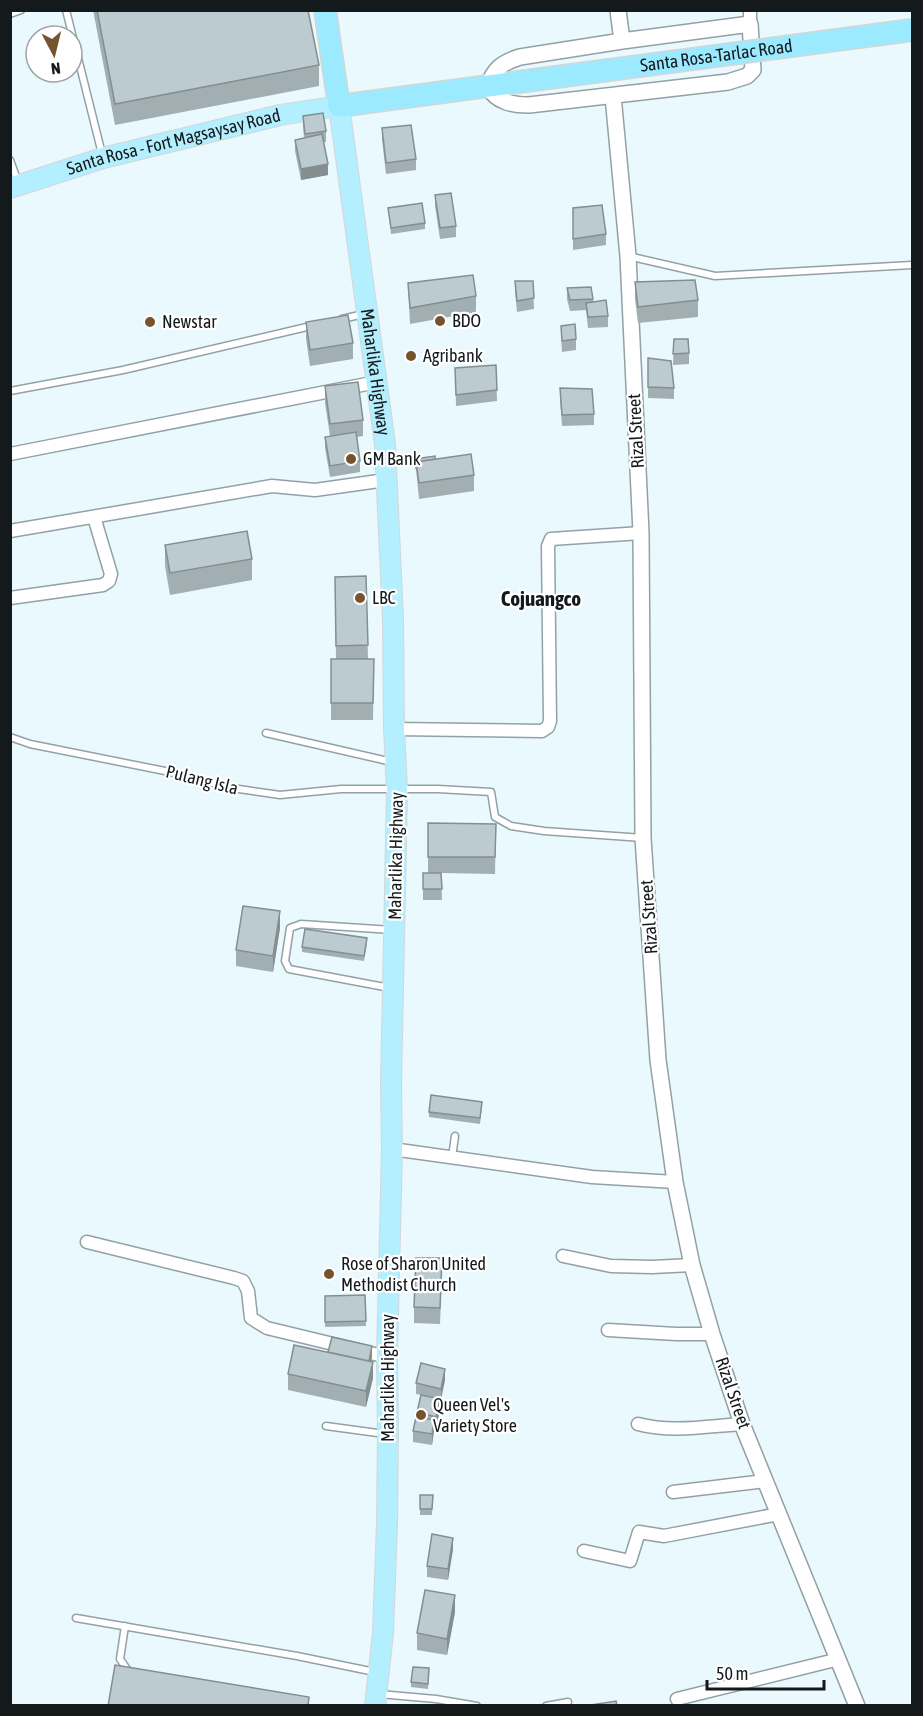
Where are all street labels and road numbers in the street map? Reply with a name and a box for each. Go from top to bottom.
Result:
street label: Santa Rosa-Tarlac Road [639,35,794,76]
street label: Santa Rosa - Fort Magsaysay Road [64,104,282,179]
street label: Maharlika Highway [357,307,395,437]
street label: Rizal Street [623,393,648,469]
street label: Pulang Isla [164,760,240,799]
street label: Maharlika Highway [384,792,407,920]
street label: Rizal Street [635,879,662,955]
street label: Maharlika Highway [377,1314,398,1442]
street label: Rizal Street [711,1354,756,1432]

